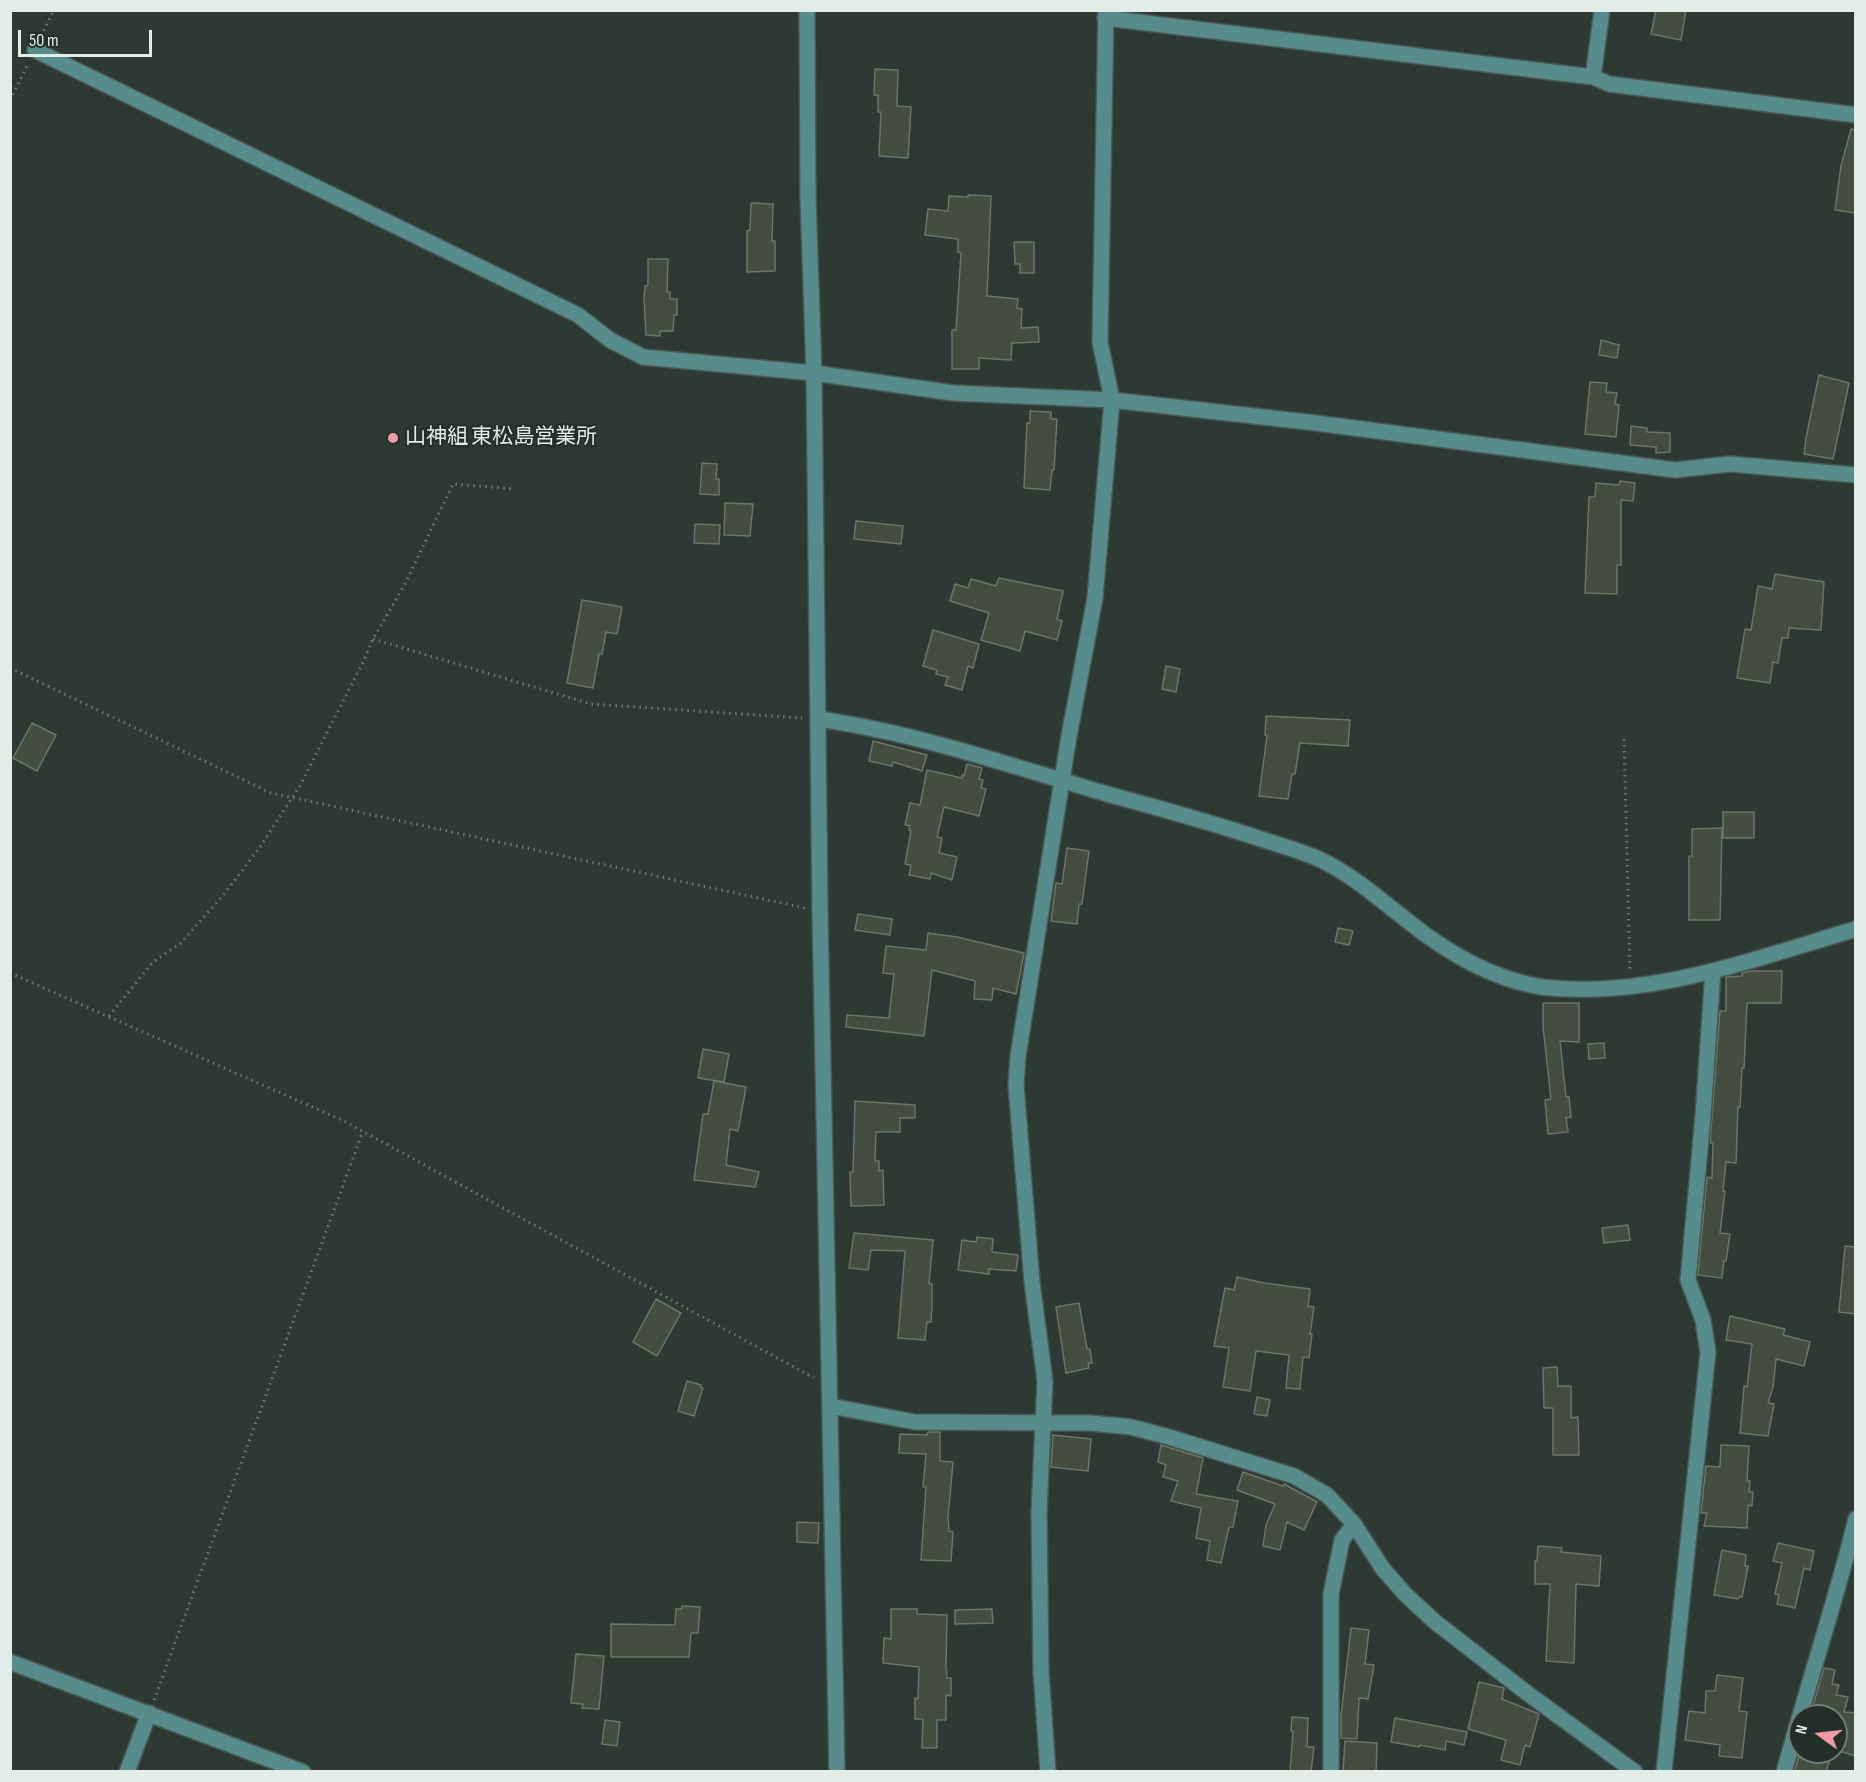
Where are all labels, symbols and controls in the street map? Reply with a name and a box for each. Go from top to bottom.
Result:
scale bar [21,18,154,56]
text: 50 m [29,30,59,51]
place label: 山神組 東松島営業所 [405,425,597,451]
marker: 山神組 東松島営業所 [386,431,400,445]
north arrow [1788,1704,1848,1764]
text: N [1792,1723,1812,1736]

